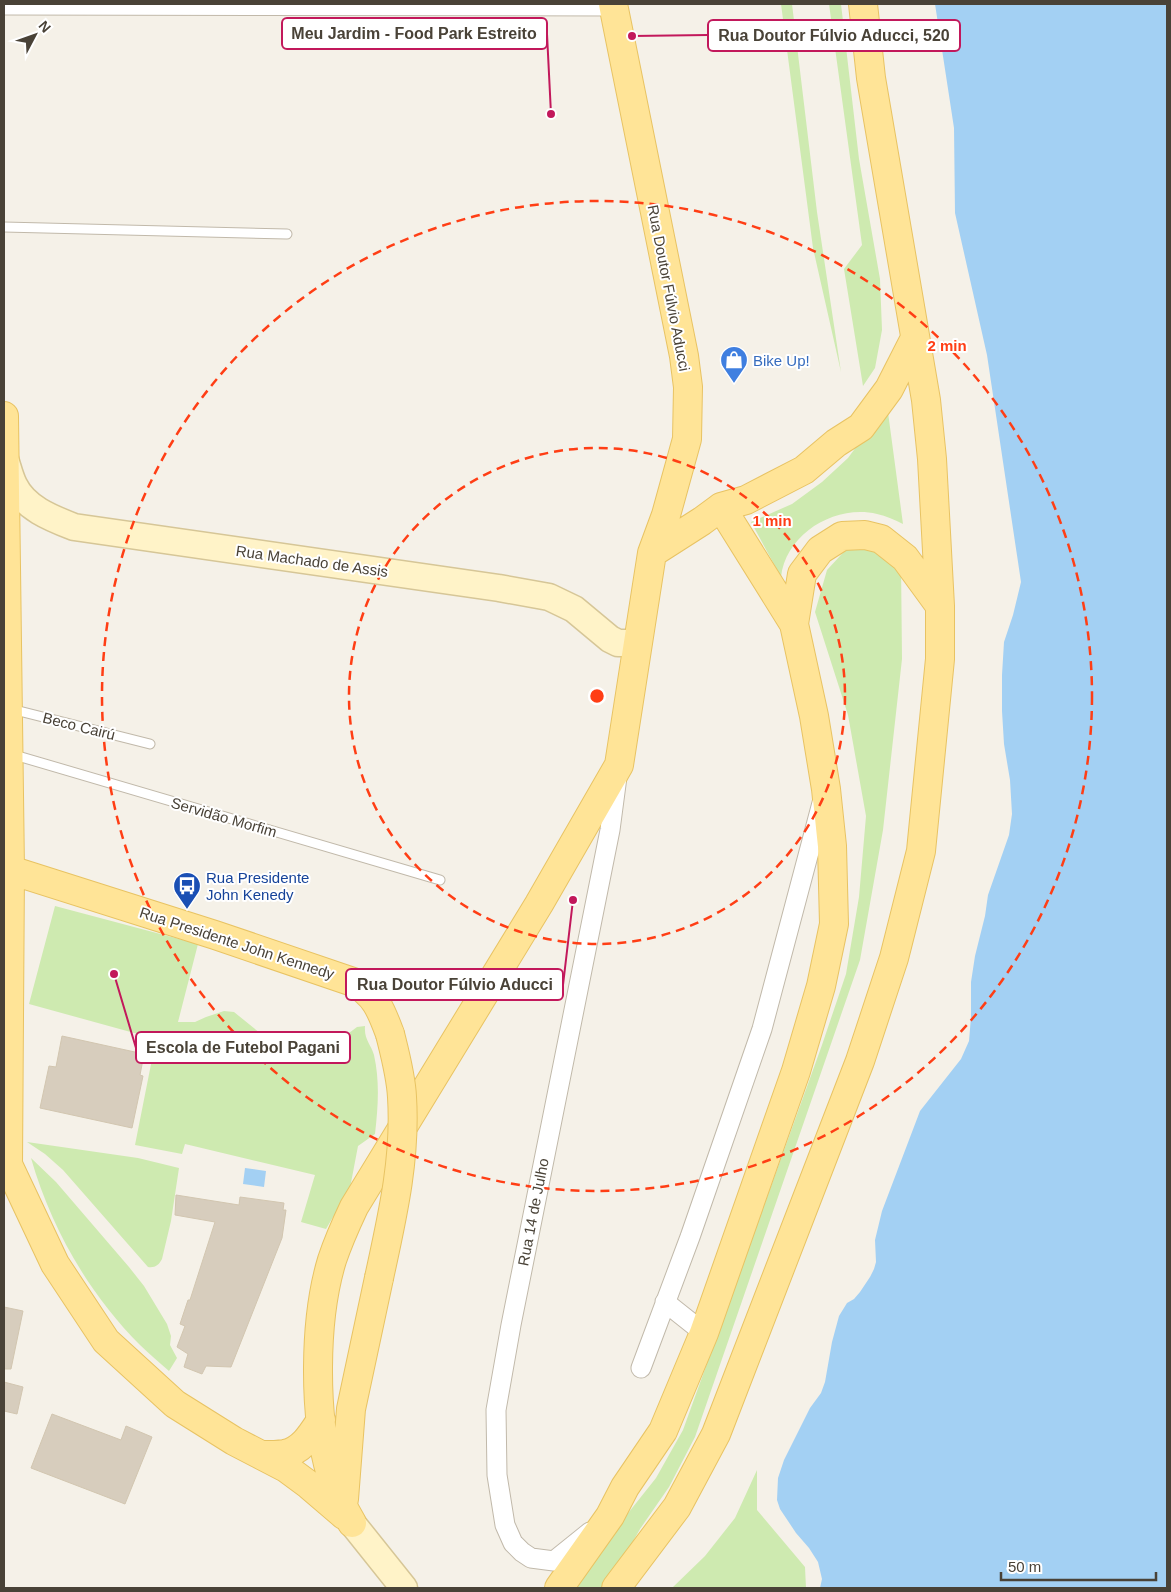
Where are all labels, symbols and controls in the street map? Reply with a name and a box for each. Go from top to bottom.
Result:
north arrow [10,10,60,60]
text: N [35,17,54,36]
callout: Meu Jardim - Food Park Estreito [282,18,547,49]
callout: Rua Doutor Fúlvio Aducci, 520 [708,20,960,51]
text: Meu Jardim - Food Park Estreito [291,25,537,42]
text: Rua Doutor Fúlvio Aducci, 520 [718,27,950,44]
street label: Rua Doutor Fúlvio Aducci [645,203,693,373]
text: 2 min [927,337,967,354]
shop icon: Bike Up! [719,345,749,384]
place label: Bike Up! [753,352,810,369]
text: 1 min [752,512,792,529]
street label: Rua Machado de Assis [235,542,389,580]
centre of rings [588,687,606,705]
street label: Beco Cairú [41,709,117,743]
street label: Servidão Morfim [169,794,279,840]
place label: Rua Presidente John Kenedy [206,869,309,903]
bus stop icon: Rua Presidente John Kenedy [172,871,202,910]
street label: Rua Presidente John Kennedy [138,903,337,983]
callout: Rua Doutor Fúlvio Aducci [346,969,563,1000]
text: Rua Doutor Fúlvio Aducci [357,976,553,993]
callout: Escola de Futebol Pagani [136,1032,350,1063]
text: Escola de Futebol Pagani [146,1039,340,1056]
street label: Rua 14 de Julho [514,1157,552,1267]
scale bar [1001,1550,1156,1582]
text: 50 m [1008,1558,1041,1575]

